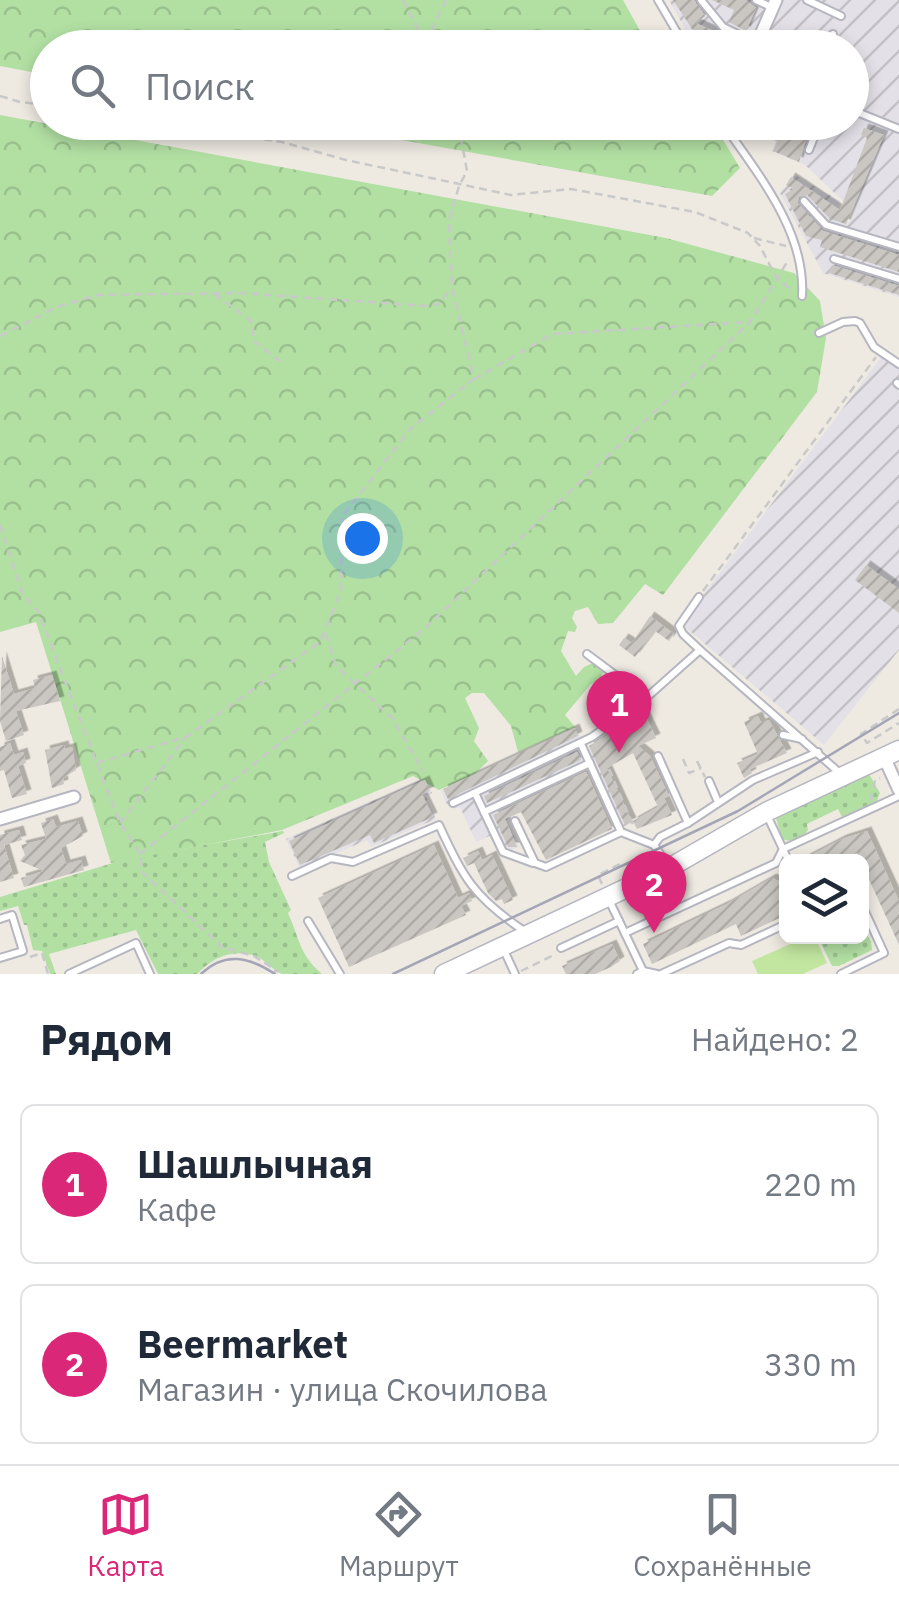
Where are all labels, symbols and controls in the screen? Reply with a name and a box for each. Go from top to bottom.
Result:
search box [30,30,869,140]
icon: search [65,58,120,113]
text: Поиск [145,61,255,110]
your location [337,513,388,564]
pin: 1 [586,670,652,753]
pin: 2 [622,850,686,933]
map controls [779,854,869,944]
button: layers [779,854,869,944]
text: Рядом [40,1012,173,1067]
text: Найдено: 2 [691,1018,859,1060]
text: Шашлычная [137,1139,373,1188]
text: 1 [65,1163,84,1205]
text: 220 m [764,1163,857,1205]
text: Кафе [137,1188,217,1230]
text: Beermarket [137,1319,348,1368]
text: 2 [65,1343,84,1385]
text: 330 m [764,1343,857,1385]
text: Магазин · улица Скочилова [137,1368,548,1410]
tab: Карта [87,1487,164,1584]
tab: Маршрут [339,1487,459,1584]
tab: Сохранённые [633,1487,812,1584]

